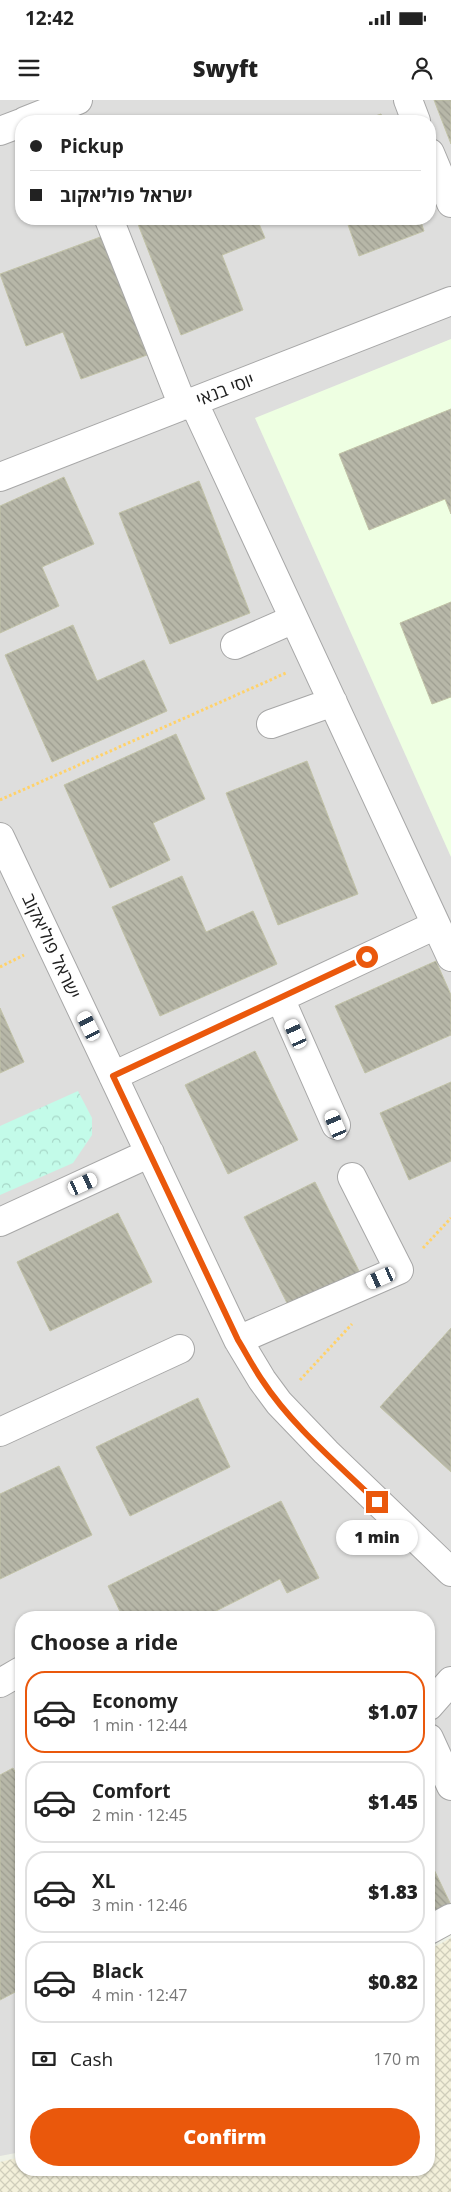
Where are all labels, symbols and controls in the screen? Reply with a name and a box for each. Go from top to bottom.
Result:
text: 12:42 [25,5,74,31]
text: Swyft [193,53,258,83]
icon: menu [15,54,43,82]
icon: person [408,54,436,82]
text: Pickup [60,133,124,159]
text: ישראל פוליאקוב [60,182,193,208]
street label: יוסי בנאי [192,367,258,411]
street label: ישראל פוליאקוב [17,889,87,1003]
route start [356,946,378,968]
car [75,1009,102,1043]
car [283,1017,308,1051]
car [323,1108,348,1142]
car [66,1171,99,1197]
car [364,1265,397,1291]
route end [366,1491,388,1513]
callout: 1 min [336,1520,418,1554]
text: 1 min [354,1526,400,1548]
text: Choose a ride [30,1626,178,1656]
text: Economy [92,1688,178,1714]
icon: car [32,1690,77,1735]
text: $1.07 [368,1699,418,1725]
text: 1 min · 12:44 [92,1714,187,1736]
text: Comfort [92,1778,171,1804]
icon: car [32,1780,77,1825]
text: $1.45 [368,1789,418,1815]
text: 2 min · 12:45 [92,1804,187,1826]
text: XL [92,1868,115,1894]
icon: car [32,1870,77,1915]
text: $1.83 [368,1879,418,1905]
text: 3 min · 12:46 [92,1894,187,1916]
text: Black [92,1958,144,1984]
icon: car [32,1960,77,2005]
text: $0.82 [368,1969,418,1995]
text: 4 min · 12:47 [92,1984,187,2006]
icon: cash [30,2045,58,2073]
text: Cash [70,2046,113,2072]
text: 170 m [374,2048,420,2070]
button: Confirm [30,2108,420,2166]

